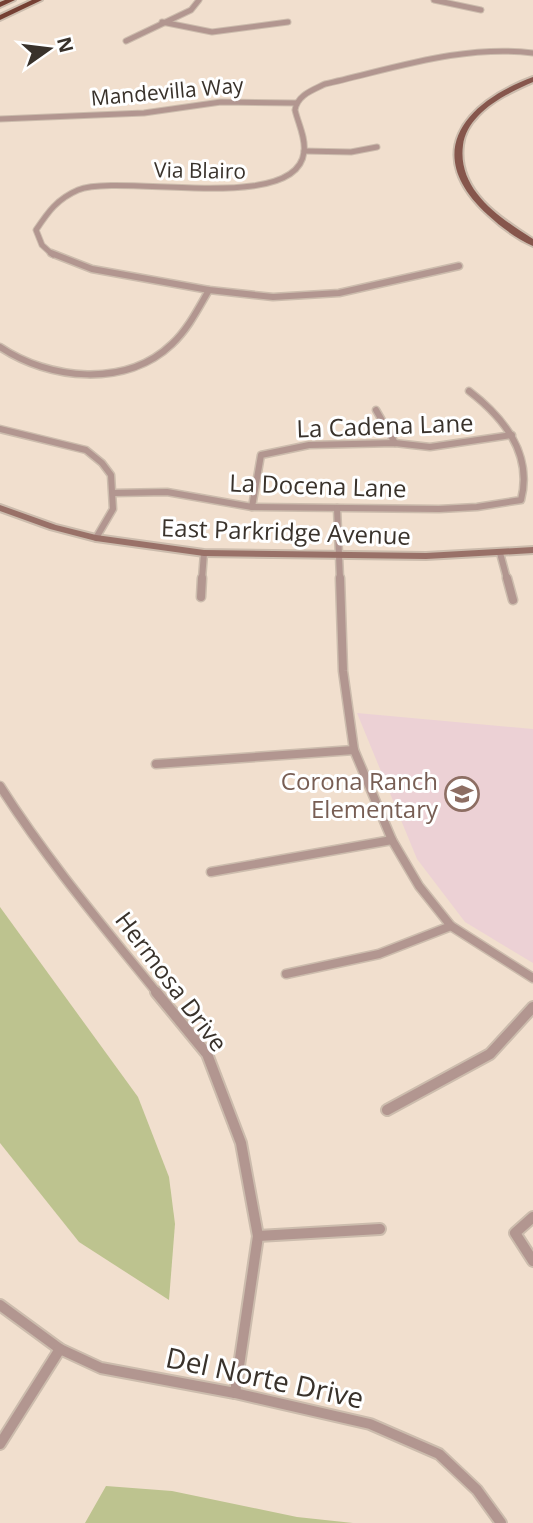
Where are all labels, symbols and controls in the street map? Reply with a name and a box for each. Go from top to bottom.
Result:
north arrow [14,14,84,84]
text: N [51,34,80,56]
street label: Mandevilla Way [89,70,245,112]
street label: Via Blairo [154,155,246,185]
street label: La Cadena Lane [296,405,474,445]
street label: La Docena Lane [229,465,407,505]
street label: East Parkridge Avenue [161,510,411,552]
place label: Corona Ranch Elementary [281,764,439,825]
school or university icon: Corona Ranch Elementary [443,775,481,813]
street label: Hermosa Drive [108,904,236,1058]
street label: Del Norte Drive [163,1337,367,1417]

